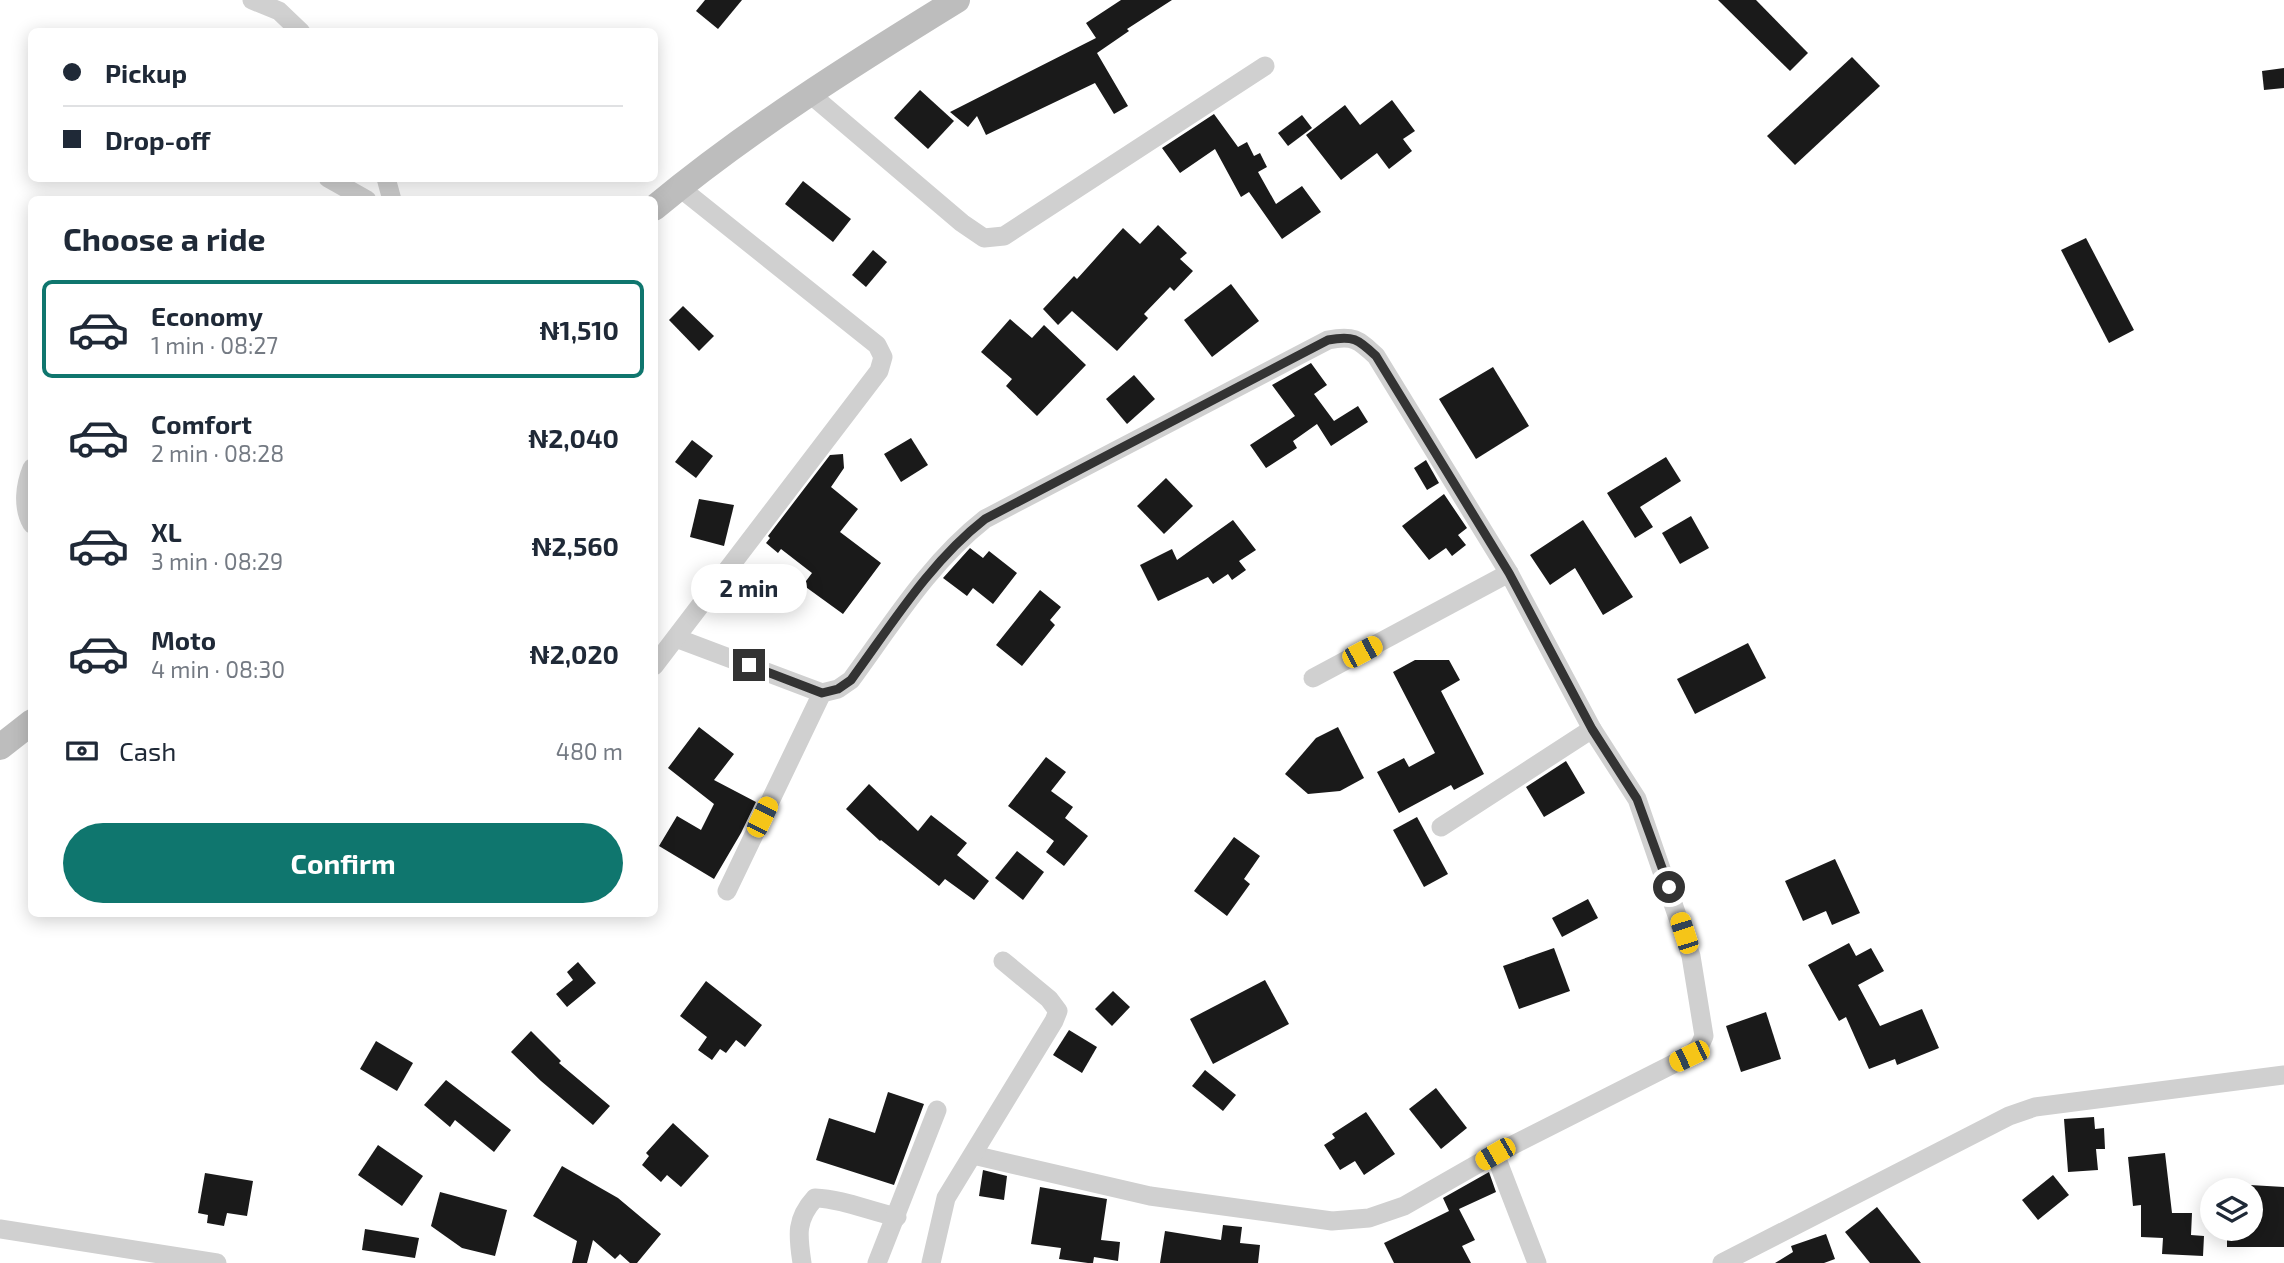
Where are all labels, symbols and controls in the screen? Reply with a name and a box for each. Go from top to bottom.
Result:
text: Pickup [105,57,187,88]
text: Drop-off [105,124,210,155]
text: Choose a ride [63,219,266,257]
icon: car [67,298,130,361]
text: Economy [151,300,263,331]
text: ₦1,510 [539,314,619,345]
text: 1 min · 08:27 [151,331,278,359]
icon: car [67,406,130,469]
text: Comfort [151,408,252,439]
text: ₦2,040 [528,422,619,453]
text: 2 min · 08:28 [151,439,284,467]
icon: car [67,514,130,577]
text: XL [151,516,182,547]
text: ₦2,560 [531,530,619,561]
text: 3 min · 08:29 [151,547,283,575]
callout: 2 min [691,564,807,612]
text: 2 min [720,574,778,602]
icon: car [67,622,130,685]
text: Moto [151,624,216,655]
car [1339,633,1386,671]
text: ₦2,020 [530,638,619,669]
route end [733,649,765,681]
text: 4 min · 08:30 [151,655,285,683]
icon: cash [63,732,101,770]
text: Cash [119,735,176,766]
text: 480 m [556,737,623,765]
car [744,794,781,840]
button: Confirm [63,823,623,903]
route start [1653,871,1685,903]
car [1668,910,1701,956]
car [1666,1037,1713,1075]
car [1472,1134,1519,1174]
map controls [2200,1178,2263,1241]
button: layers [2200,1178,2263,1241]

